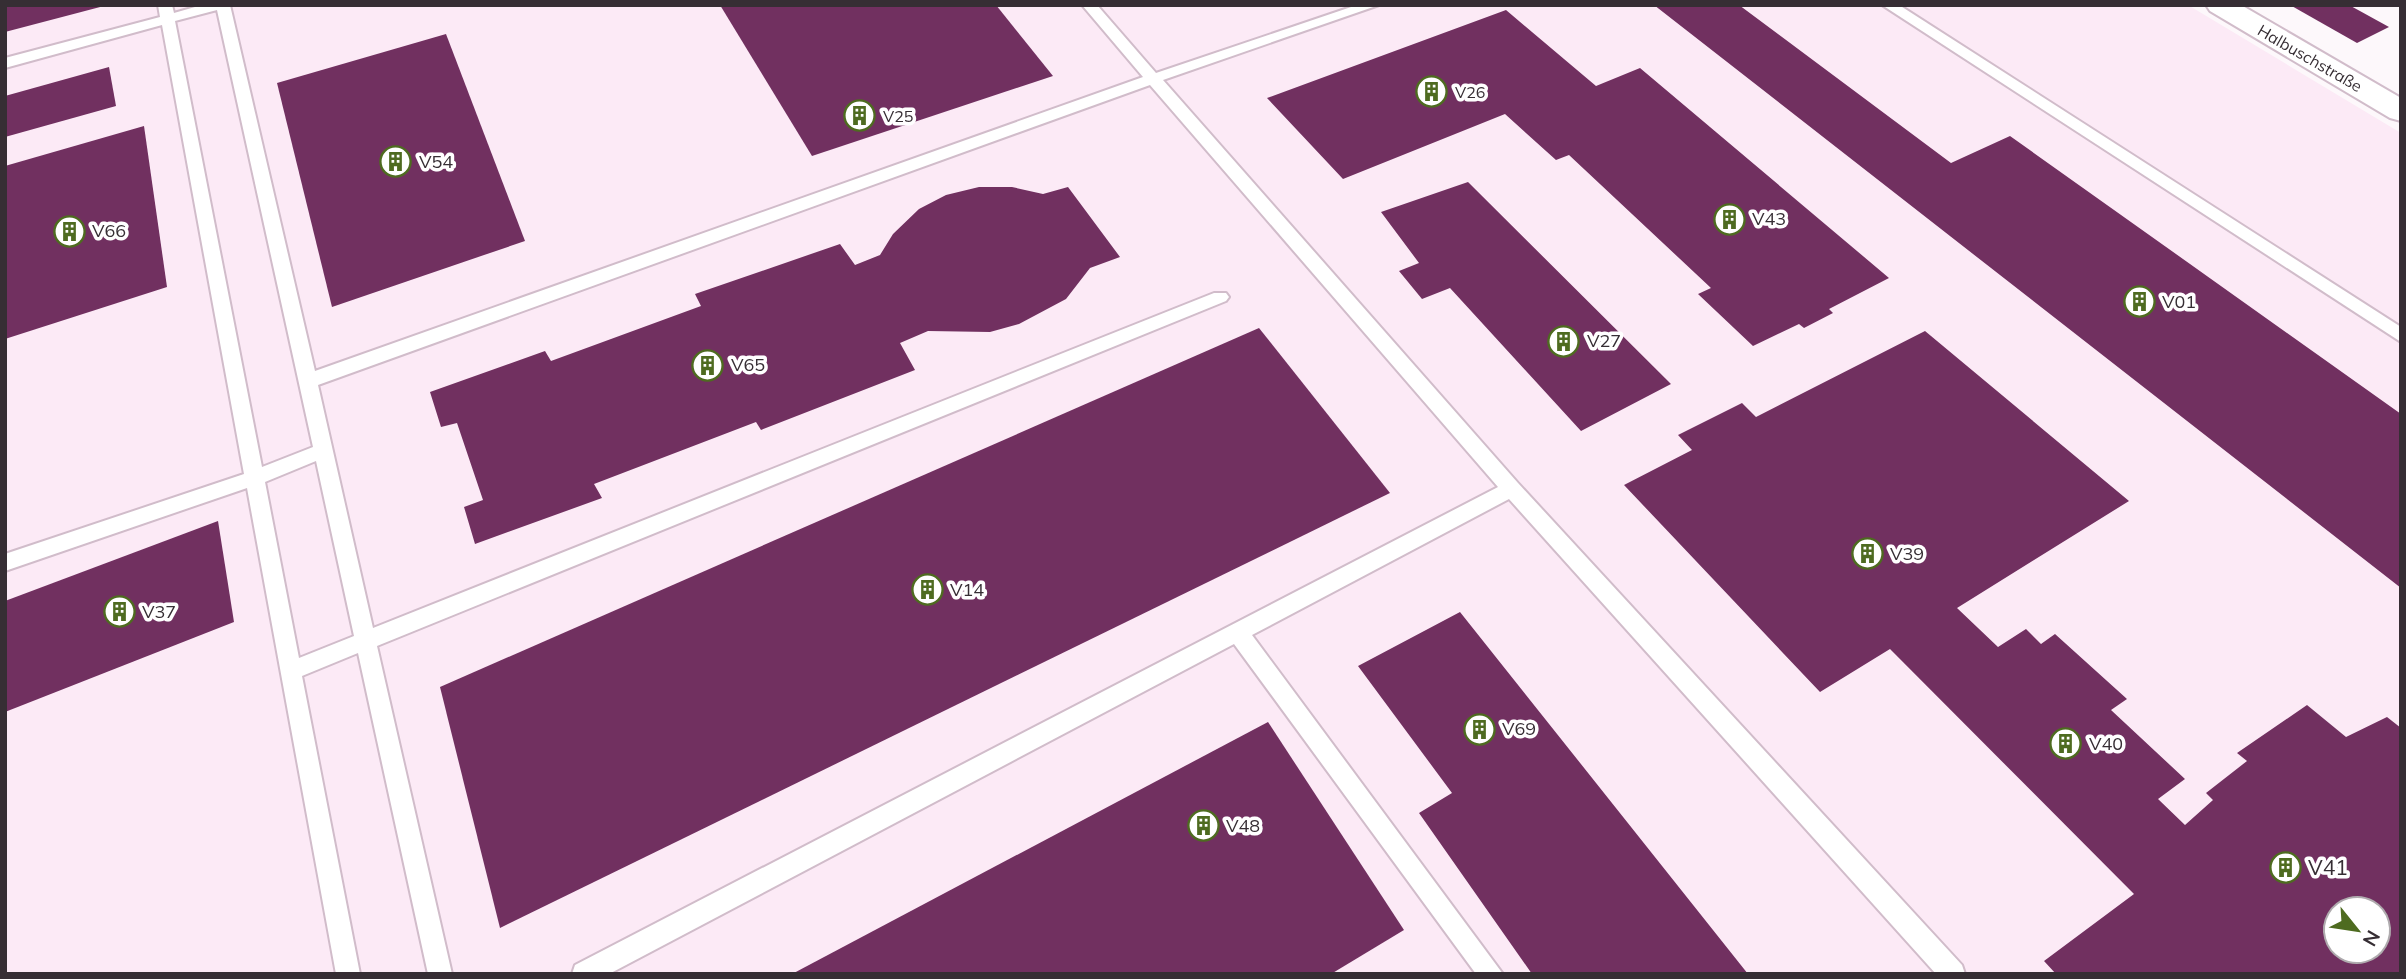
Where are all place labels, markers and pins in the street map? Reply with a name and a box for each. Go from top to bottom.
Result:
building icon: V26 [1415,75,1449,109]
place label: V26 [1455,82,1485,102]
building icon: V25 [843,99,877,133]
place label: V25 [883,106,913,126]
building icon: V54 [379,145,413,179]
place label: V54 [419,150,453,173]
building icon: V43 [1712,202,1746,236]
place label: V43 [1752,207,1786,230]
building icon: V66 [52,214,86,248]
place label: V66 [92,219,126,242]
building icon: V01 [2122,285,2156,319]
place label: V01 [2162,290,2196,313]
building icon: V27 [1547,324,1581,358]
place label: V27 [1587,329,1621,352]
building icon: V65 [691,348,725,382]
place label: V65 [731,353,765,376]
building icon: V39 [1850,537,1884,571]
place label: V39 [1890,542,1924,565]
building icon: V14 [910,573,944,607]
place label: V14 [950,578,984,601]
building icon: V37 [102,595,136,629]
place label: V37 [142,600,176,623]
building icon: V69 [1462,712,1496,746]
place label: V69 [1502,717,1536,740]
building icon: V40 [2049,727,2083,761]
place label: V40 [2089,732,2123,755]
building icon: V48 [1186,809,1220,843]
place label: V48 [1226,814,1260,837]
building icon: V41 [2268,851,2302,885]
place label: V41 [2308,854,2348,880]

